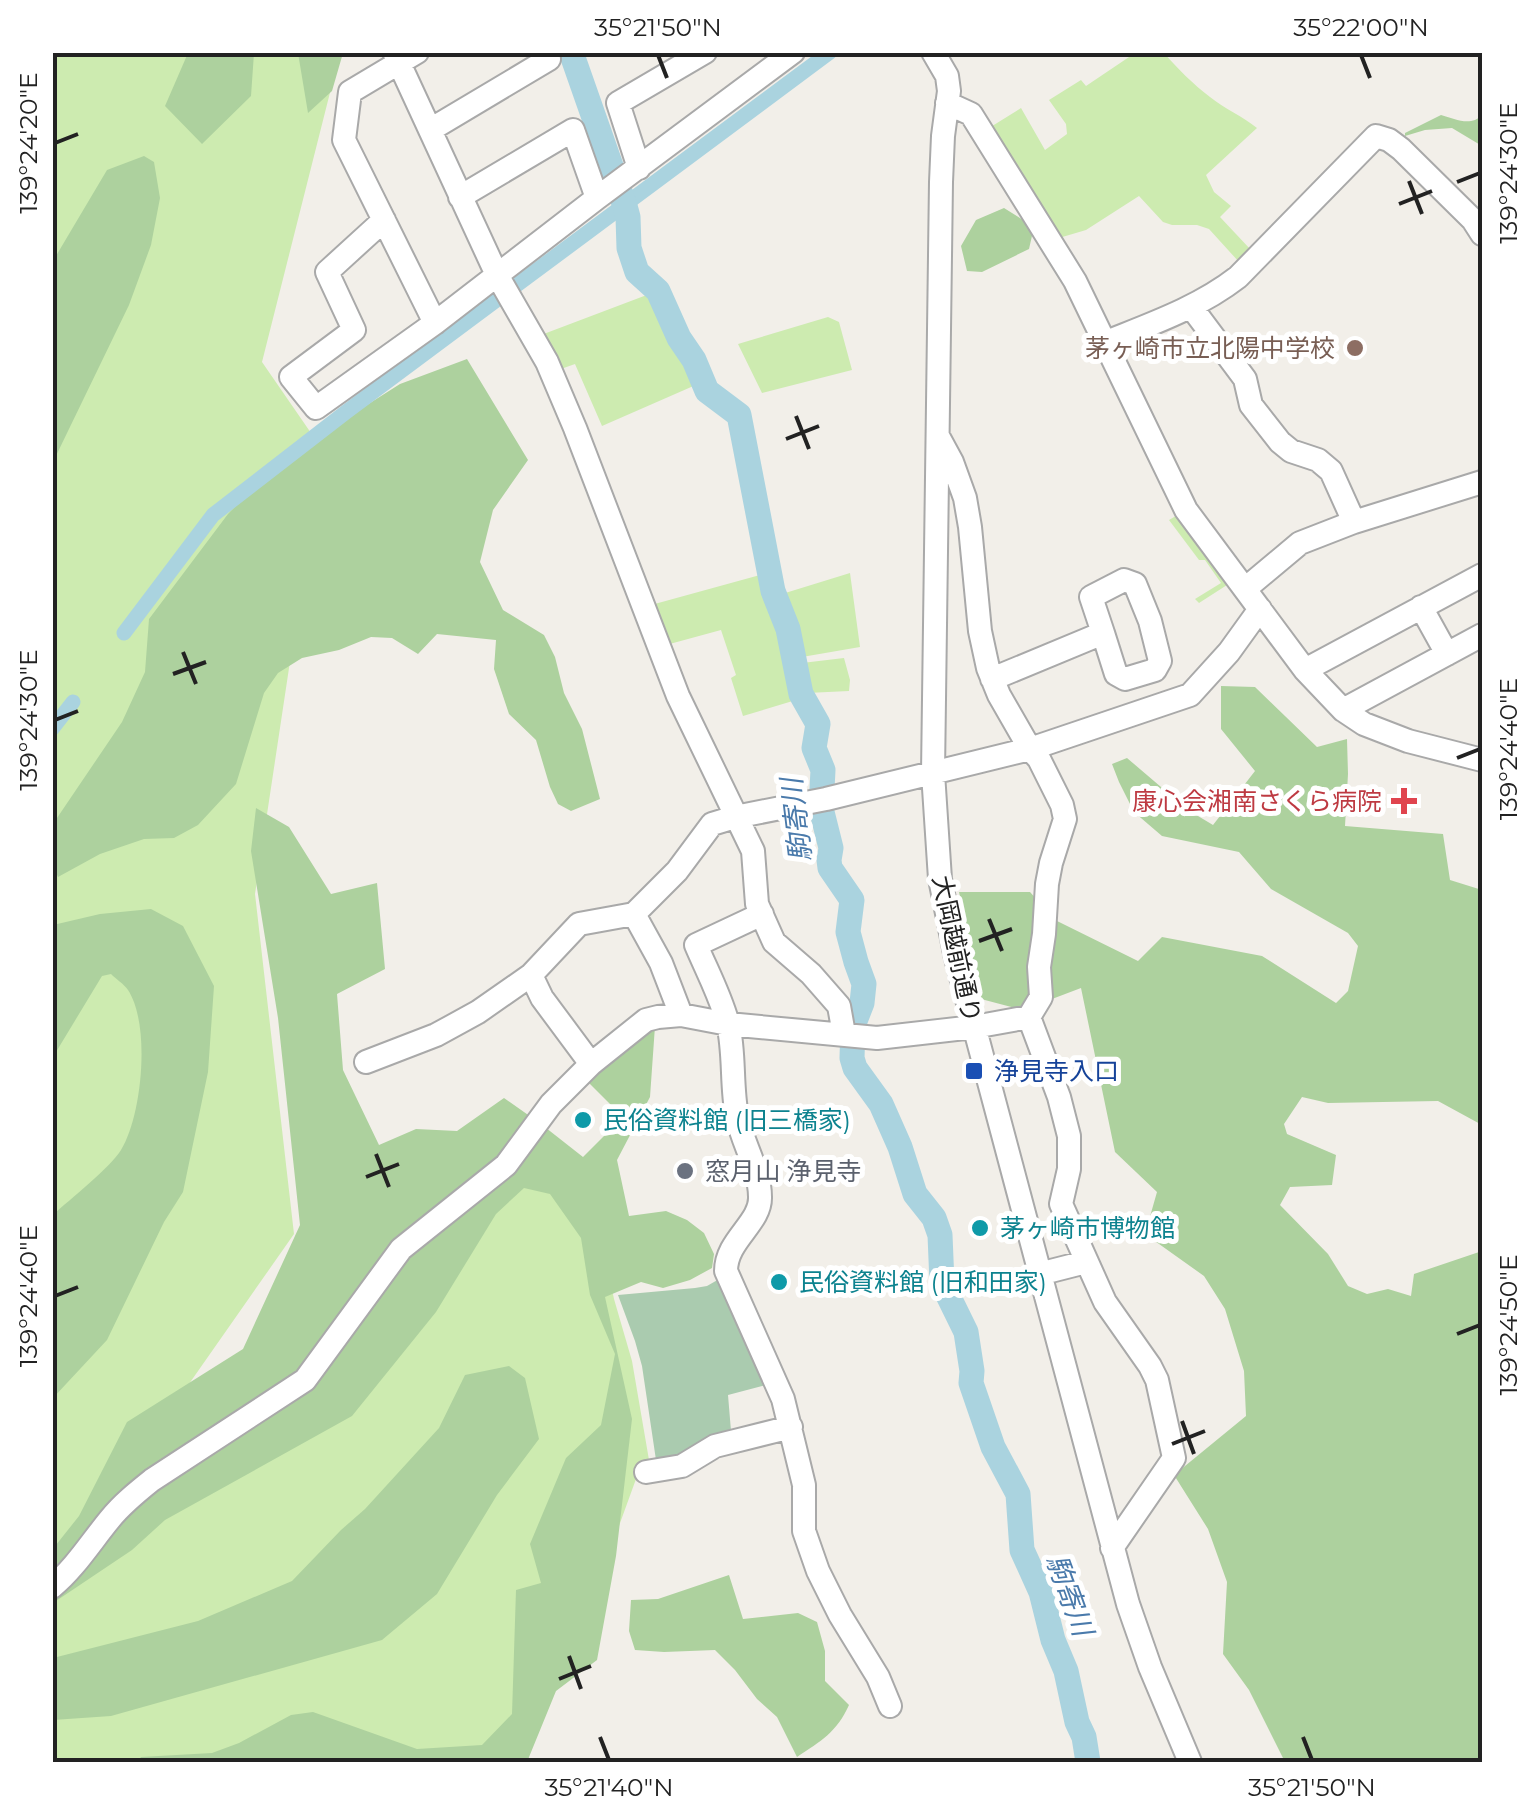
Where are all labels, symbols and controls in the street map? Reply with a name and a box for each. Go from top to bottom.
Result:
text: 35°21'50"N [594,12,722,42]
text: 35°22'00"N [1293,12,1429,42]
text: 139°24'20"E [13,72,43,214]
text: 139°24'30"E [1493,102,1523,244]
place label: 茅ヶ崎市立北陽中学校 [1085,333,1335,363]
marker: 茅ヶ崎市立北陽中学校 [1344,337,1366,359]
text: 139°24'30"E [13,649,43,791]
text: 139°24'40"E [1493,678,1523,820]
water label: 駒寄川 [774,773,818,864]
place label: 康心会湘南さくら病院 [1132,786,1382,816]
marker: 康心会湘南さくら病院 [1391,788,1417,814]
street label: 大岡越前通り [927,873,987,1025]
place label: 浄見寺入口 [994,1056,1119,1086]
marker: 浄見寺入口 [963,1060,985,1082]
place label: 民俗資料館 (旧三橋家) [603,1105,851,1135]
marker: 民俗資料館 (旧三橋家) [572,1109,594,1131]
place label: 窓月山 浄見寺 [705,1156,862,1186]
marker: 窓月山 浄見寺 [674,1160,696,1182]
place label: 茅ヶ崎市博物館 [1000,1213,1175,1243]
marker: 茅ヶ崎市博物館 [969,1217,991,1239]
text: 139°24'40"E [13,1225,43,1367]
text: 139°24'50"E [1493,1254,1523,1396]
place label: 民俗資料館 (旧和田家) [799,1267,1047,1297]
marker: 民俗資料館 (旧和田家) [768,1271,790,1293]
water label: 駒寄川 [1040,1550,1101,1643]
text: 35°21'40"N [544,1772,674,1802]
text: 35°21'50"N [1248,1772,1376,1802]

